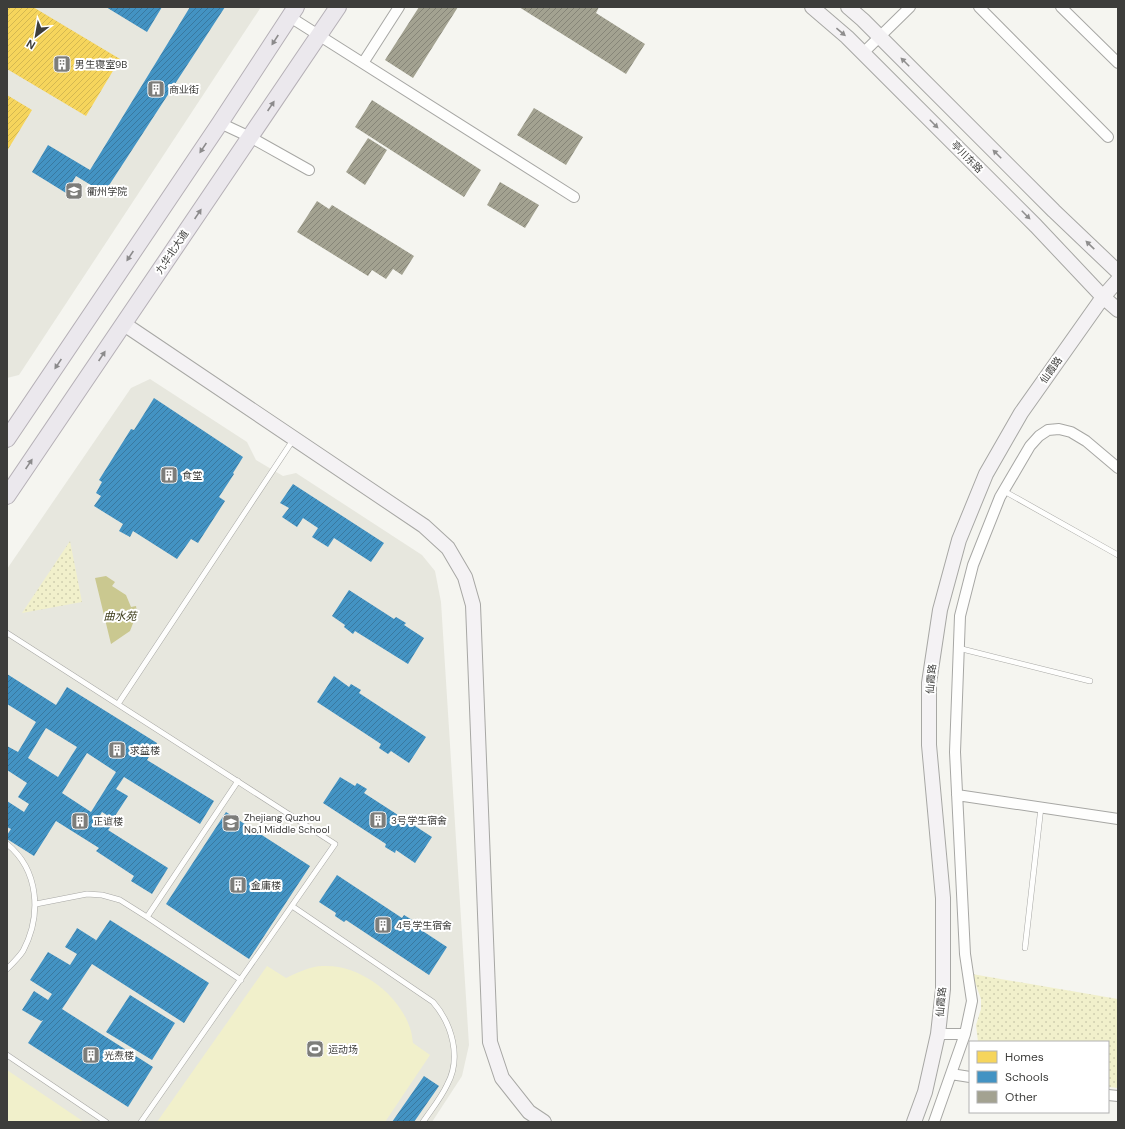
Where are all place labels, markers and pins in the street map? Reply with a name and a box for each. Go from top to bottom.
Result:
building icon: 男生寝室9B [52,54,72,74]
place label: 男生寝室9B [75,58,127,71]
building icon: 商业街 [146,79,166,99]
place label: 商业街 [169,83,199,96]
school or university icon: 衢州学院 [64,181,84,201]
place label: 衢州学院 [87,185,127,198]
building icon: 食堂 [159,465,179,485]
place label: 食堂 [182,469,202,482]
building icon: 求益楼 [107,740,127,760]
place label: 求益楼 [130,744,160,757]
building icon: 3号学生宿舍 [368,810,388,830]
building icon: 正谊楼 [70,811,90,831]
place label: Zhejiang Quzhou No.1 Middle School [244,811,330,836]
school or university icon: Zhejiang Quzhou No.1 Middle School [221,813,241,833]
place label: 3号学生宿舍 [391,814,447,827]
place label: 正谊楼 [93,815,123,828]
building icon: 金庸楼 [228,875,248,895]
place label: 金庸楼 [251,879,281,892]
building icon: 4号学生宿舍 [373,915,393,935]
place label: 4号学生宿舍 [396,919,452,932]
sports icon: 运动场 [305,1039,325,1059]
place label: 运动场 [328,1043,358,1056]
building icon: 光焘楼 [81,1045,101,1065]
place label: 光焘楼 [104,1049,134,1062]

